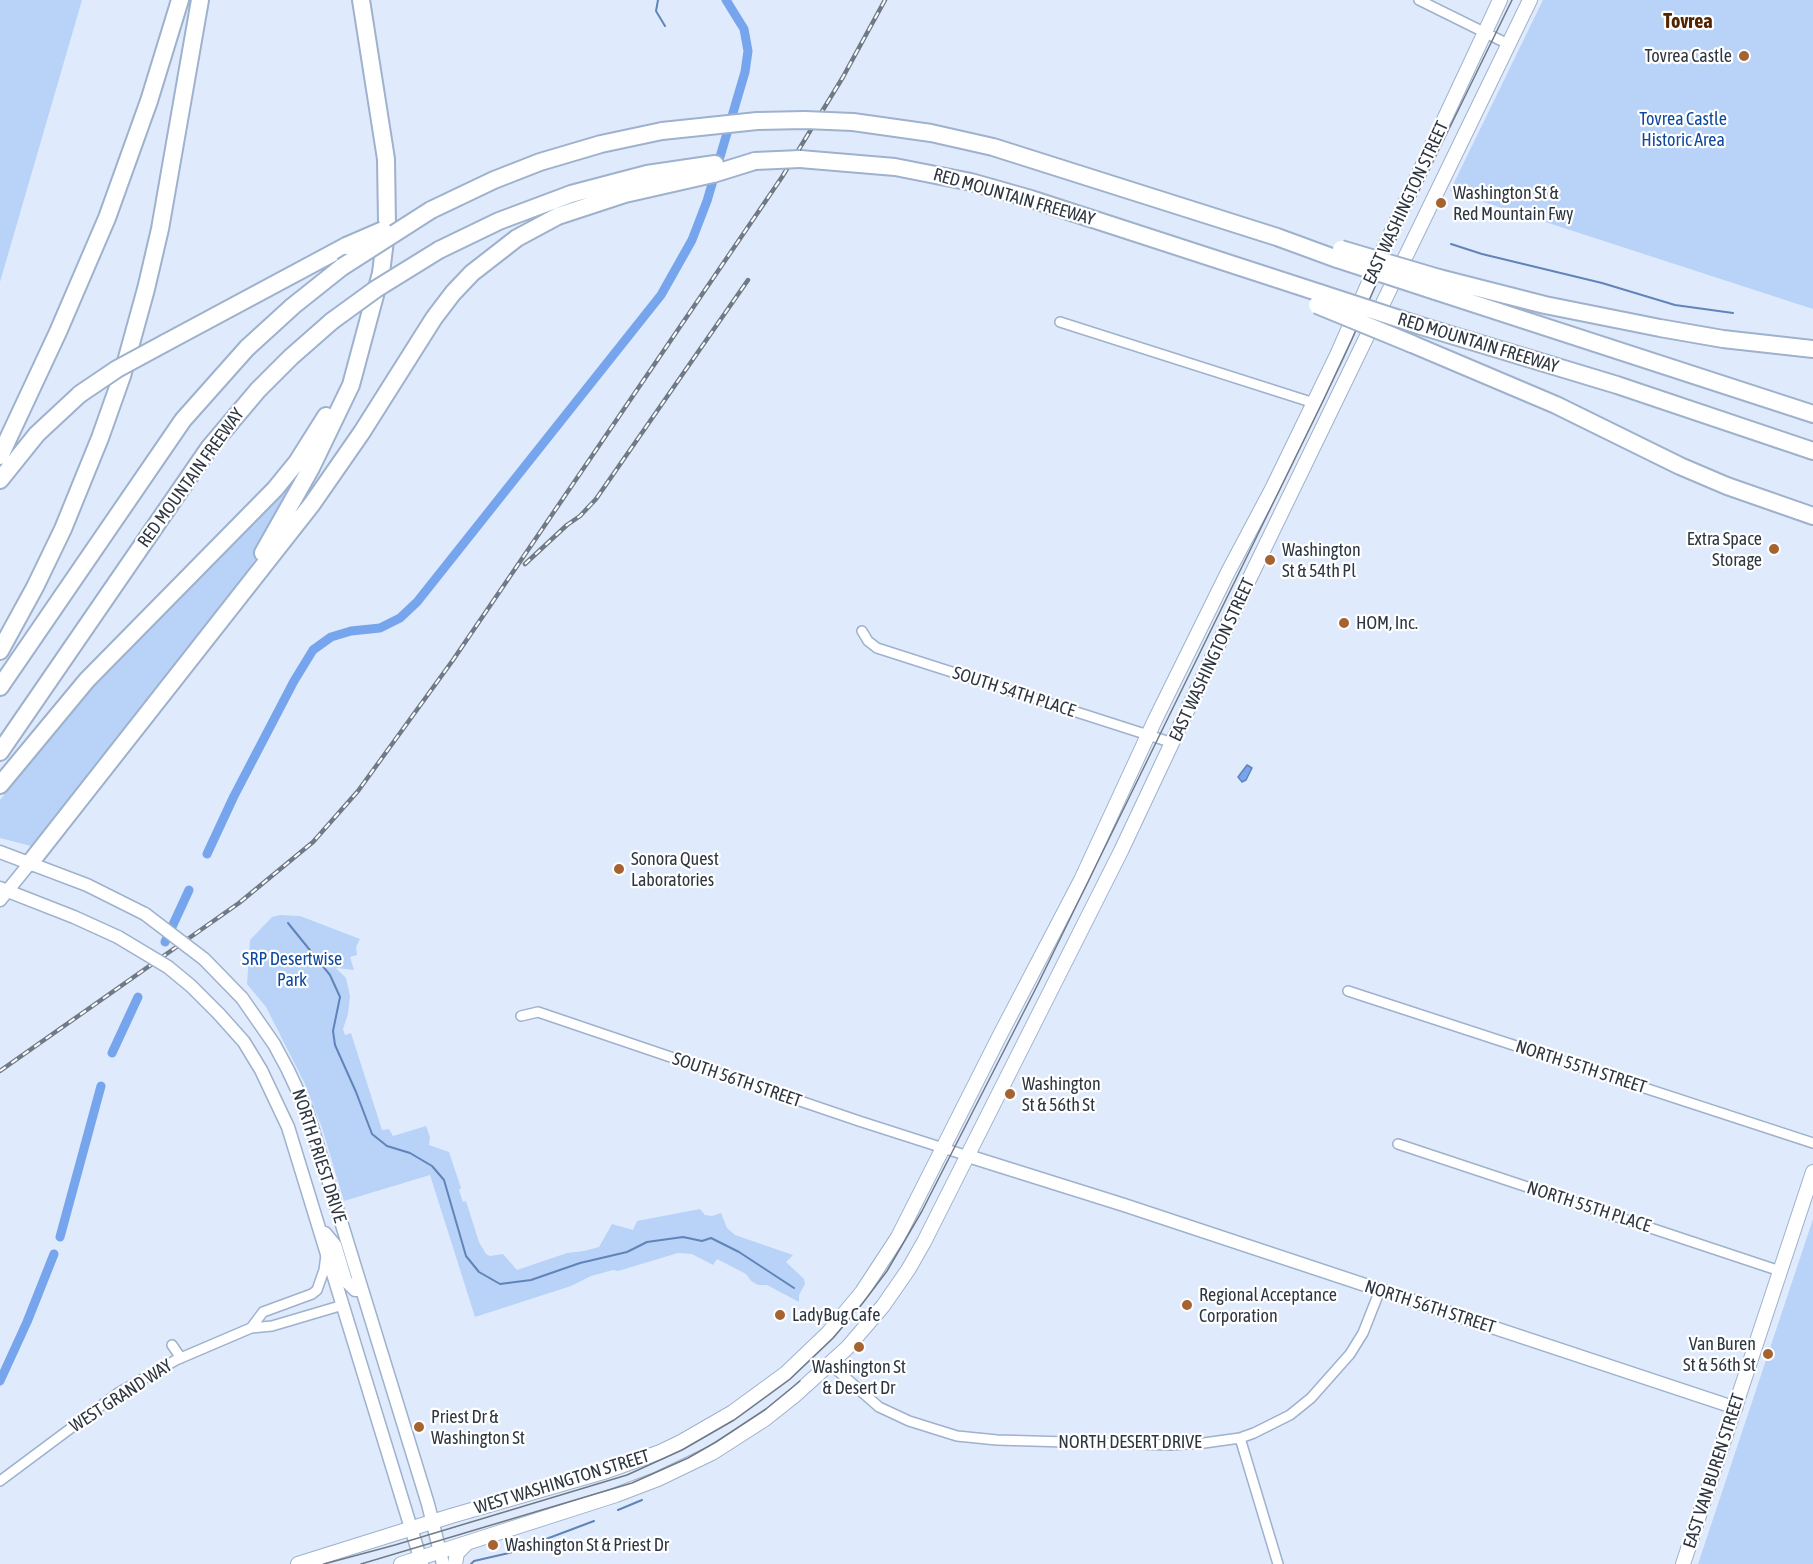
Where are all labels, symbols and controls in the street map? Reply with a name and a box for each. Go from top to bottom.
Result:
district label: Tovrea [1663,10,1713,34]
place label: Tovrea Castle [1644,45,1732,67]
marker: Tovrea Castle [1737,49,1751,63]
park label: Tovrea Castle Historic Area [1639,108,1727,150]
street label: EAST WASHINGTON STREET [1359,118,1453,288]
street label: RED MOUNTAIN FREEWAY [931,164,1097,230]
place label: Washington St & Red Mountain Fwy [1453,182,1573,224]
marker: Washington St & Red Mountain Fwy [1434,196,1448,210]
street label: RED MOUNTAIN FREEWAY [1395,308,1561,378]
street label: RED MOUNTAIN FREEWAY [133,404,249,552]
place label: Extra Space Storage [1687,528,1762,570]
place label: Washington St & 54th Pl [1282,539,1361,582]
marker: Extra Space Storage [1767,542,1781,556]
marker: Washington St & 54th Pl [1263,553,1277,567]
street label: EAST WASHINGTON STREET [1165,575,1259,745]
place label: HOM, Inc. [1356,612,1418,634]
marker: HOM, Inc. [1337,616,1351,630]
street label: SOUTH 54TH PLACE [950,662,1078,722]
place label: Sonora Quest Laboratories [631,848,719,890]
marker: Sonora Quest Laboratories [612,862,626,876]
park label: SRP Desertwise Park [242,948,342,990]
street label: NORTH 55TH STREET [1513,1036,1649,1098]
street label: SOUTH 56TH STREET [670,1048,804,1112]
place label: Washington St & 56th St [1022,1073,1101,1116]
street label: NORTH PRIEST DRIVE [287,1087,351,1225]
marker: Washington St & 56th St [1003,1087,1017,1101]
street label: NORTH 55TH PLACE [1524,1177,1654,1237]
street label: NORTH 56TH STREET [1362,1276,1498,1338]
place label: Regional Acceptance Corporation [1199,1284,1337,1326]
marker: Regional Acceptance Corporation [1180,1298,1194,1312]
place label: LadyBug Cafe [792,1304,880,1326]
marker: LadyBug Cafe [773,1308,787,1322]
place label: Van Buren St & 56th St [1683,1333,1756,1376]
marker: Washington St & Desert Dr [852,1340,866,1354]
marker: Van Buren St & 56th St [1761,1347,1775,1361]
street label: WEST GRAND WAY [66,1355,176,1437]
place label: Washington St & Desert Dr [812,1356,906,1398]
street label: EAST VAN BUREN STREET [1679,1391,1749,1551]
place label: Priest Dr & Washington St [431,1406,525,1448]
marker: Priest Dr & Washington St [412,1420,426,1434]
street label: NORTH DESERT DRIVE [1058,1431,1202,1453]
street label: WEST WASHINGTON STREET [472,1445,652,1519]
place label: Washington St & Priest Dr [505,1534,669,1556]
marker: Washington St & Priest Dr [486,1538,500,1552]

